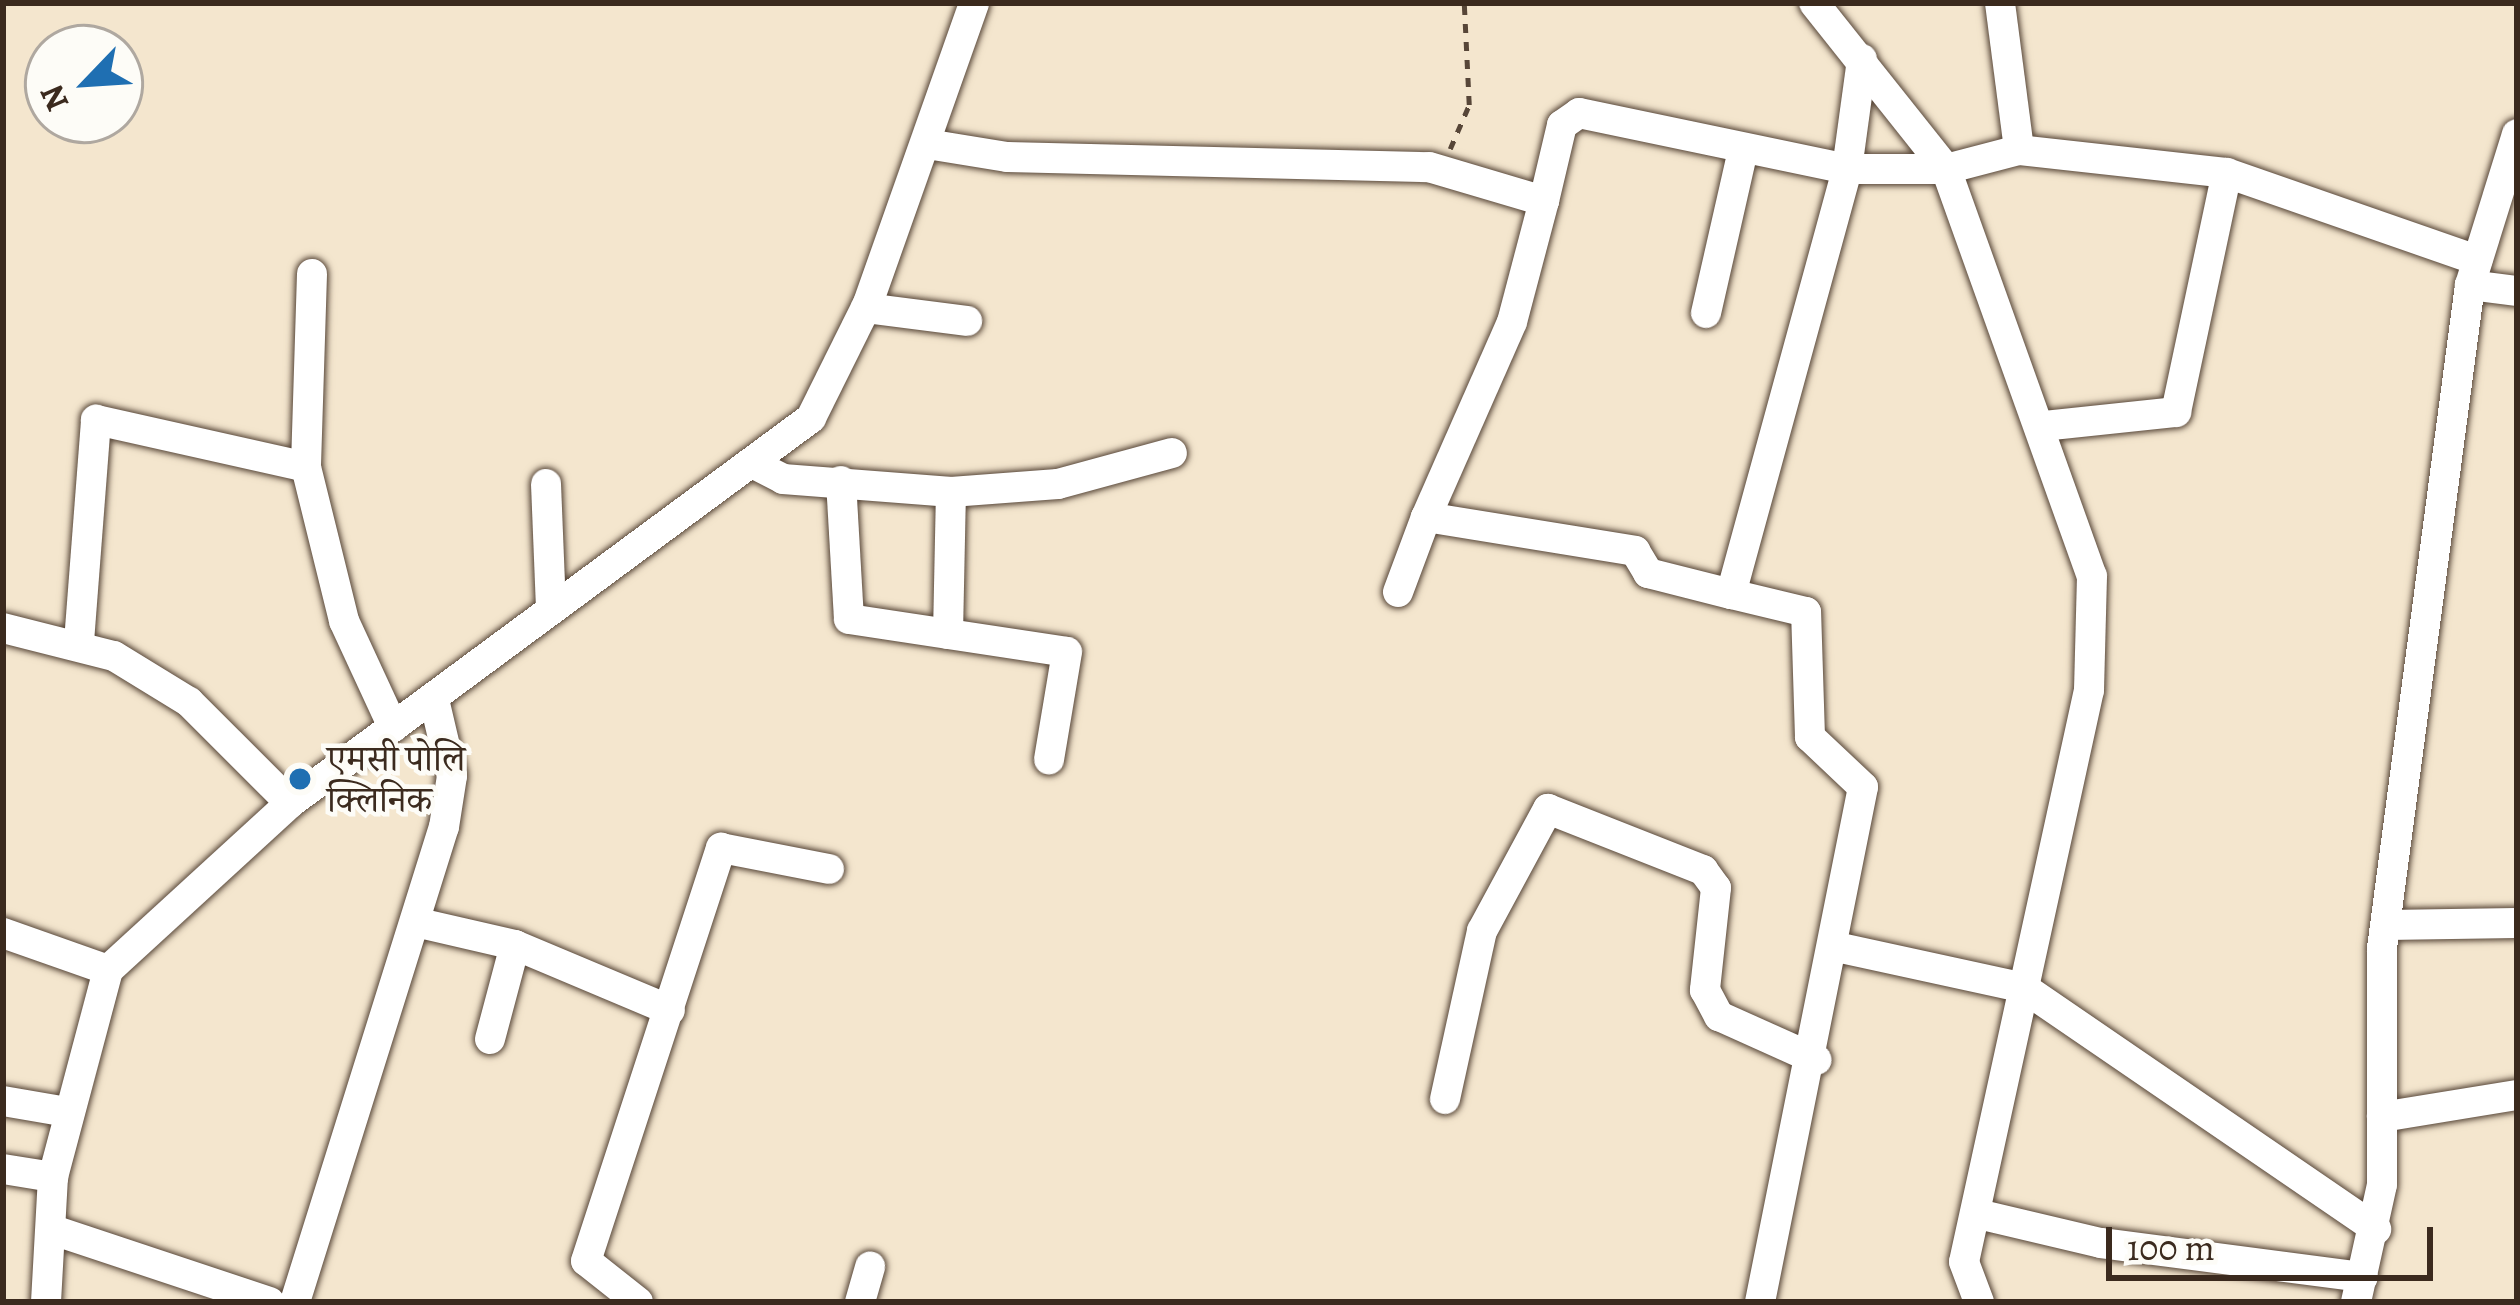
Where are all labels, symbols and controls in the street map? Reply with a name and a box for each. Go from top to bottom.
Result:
north arrow [24,24,144,144]
text: N [28,78,79,119]
place label: एमसी पोलि क्लिनिक [327,736,465,821]
marker: एमसी पोलि क्लिनिक [284,763,316,795]
scale bar [2112,1203,2439,1277]
text: 100 m [2127,1223,2215,1272]

